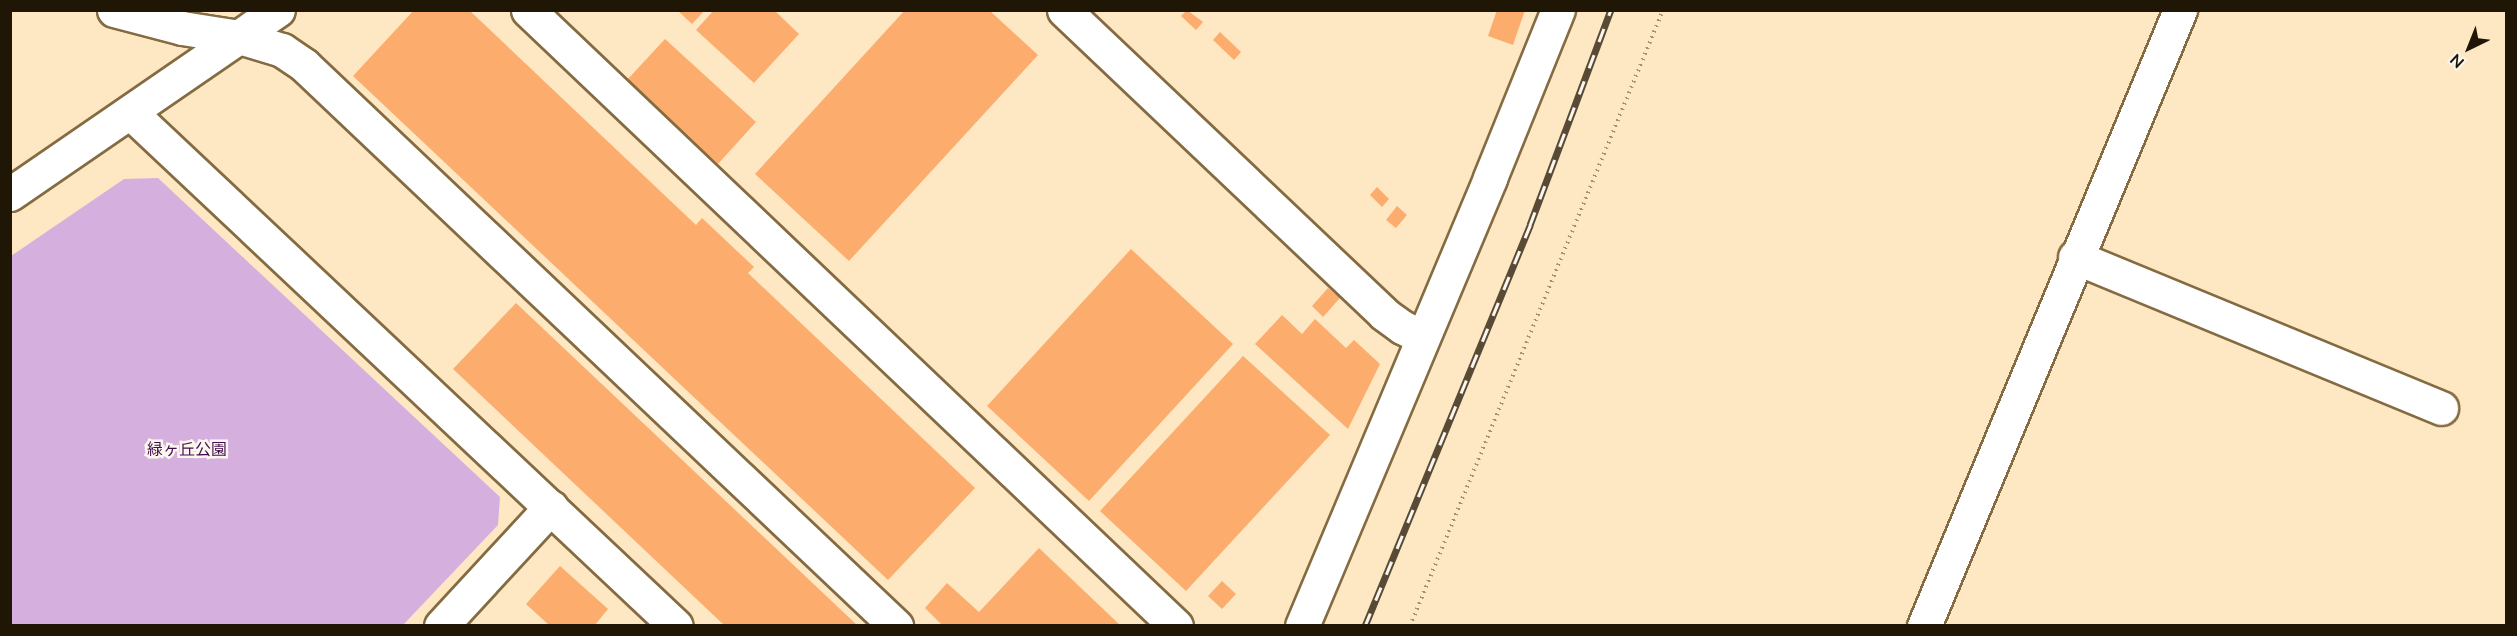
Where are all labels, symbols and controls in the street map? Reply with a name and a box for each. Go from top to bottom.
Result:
north arrow [2439,18,2499,78]
text: N [2445,50,2468,73]
park label: 緑ヶ丘公園 [147,439,227,459]

